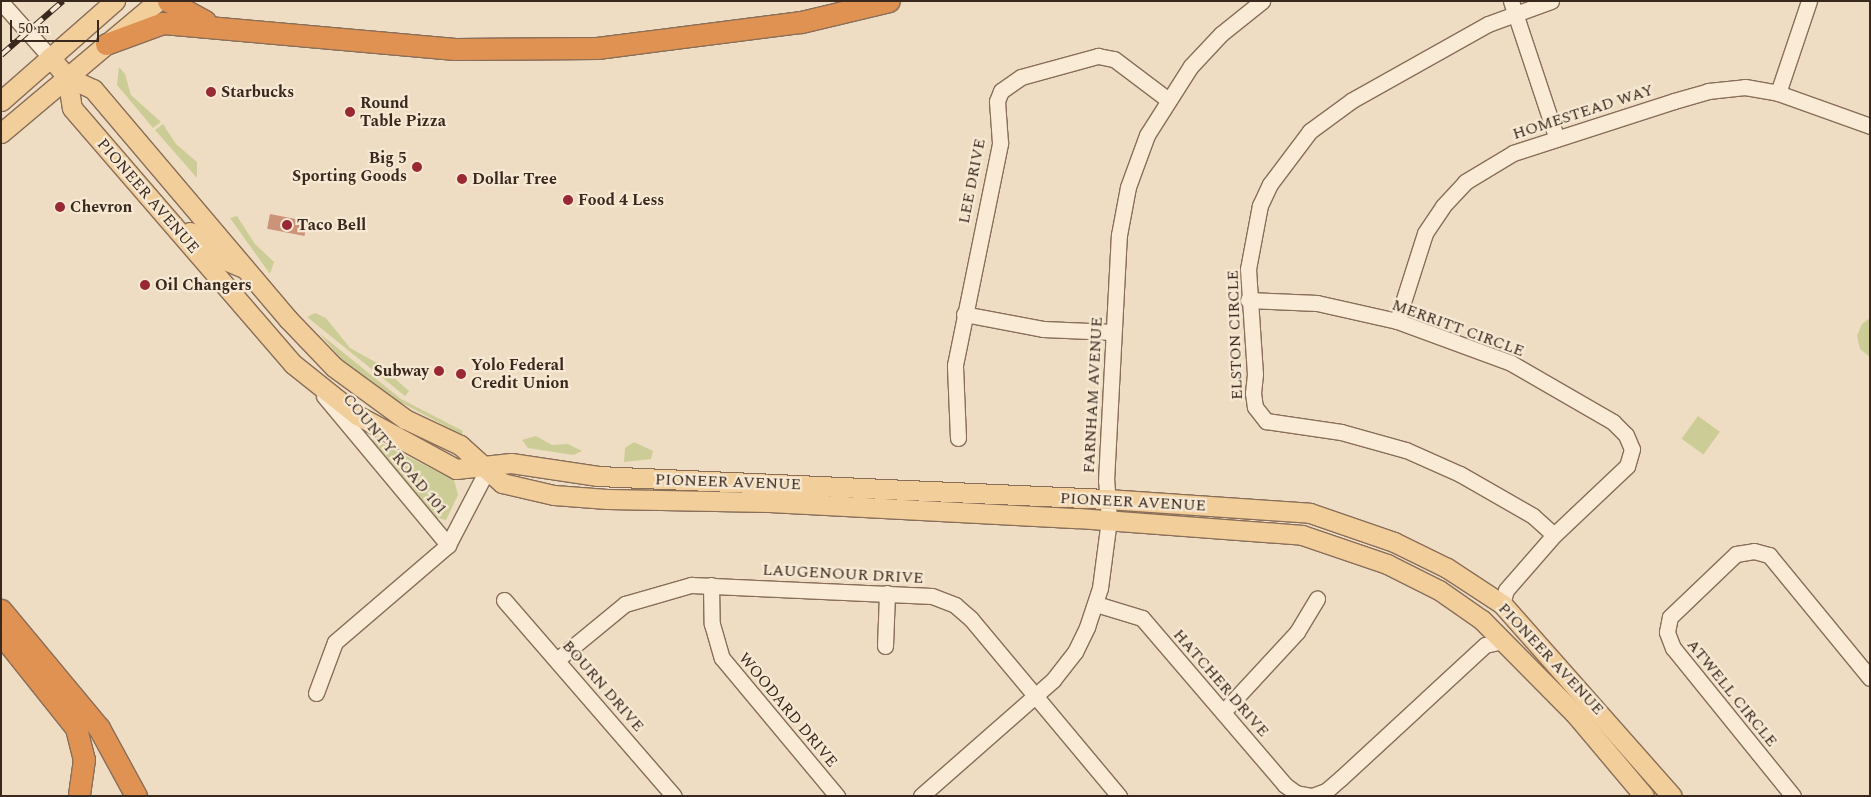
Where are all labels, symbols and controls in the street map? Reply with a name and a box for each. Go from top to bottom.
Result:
scale bar [12,10,101,42]
text: 50 m [18,17,50,40]
street label: HOMESTEAD WAY [1510,80,1656,144]
place label: Starbucks [221,82,294,102]
marker: Starbucks [205,86,217,98]
place label: Round Table Pizza [360,93,446,131]
marker: Round Table Pizza [344,106,356,118]
street label: PIONEER AVENUE [93,135,203,257]
street label: LEE DRIVE [954,137,990,225]
place label: Big 5 Sporting Goods [292,148,407,186]
marker: Big 5 Sporting Goods [411,161,423,173]
place label: Dollar Tree [472,169,557,189]
marker: Dollar Tree [456,173,468,185]
place label: Food 4 Less [578,190,664,210]
marker: Food 4 Less [562,194,574,206]
place label: Chevron [70,197,132,217]
marker: Chevron [54,201,66,213]
place label: Taco Bell [297,215,366,235]
marker: Taco Bell [281,219,293,231]
street label: ELSTON CIRCLE [1223,270,1247,400]
place label: Oil Changers [155,275,252,295]
marker: Oil Changers [139,279,151,291]
street label: MERRITT CIRCLE [1389,295,1527,361]
street label: FARNHAM AVENUE [1079,316,1107,474]
place label: Yolo Federal Credit Union [471,355,569,393]
place label: Subway [374,361,429,381]
marker: Subway [433,365,445,377]
marker: Yolo Federal Credit Union [455,368,467,380]
street label: COUNTY ROAD 101 [339,390,451,518]
street label: PIONEER AVENUE [655,470,801,494]
street label: PIONEER AVENUE [1059,489,1207,515]
street label: LAUGENOUR DRIVE [762,560,924,588]
street label: PIONEER AVENUE [1494,599,1608,719]
street label: HATCHER DRIVE [1169,625,1273,741]
street label: ATWELL CIRCLE [1683,635,1781,751]
street label: BOURN DRIVE [558,636,648,736]
street label: WOODARD DRIVE [734,649,842,771]

